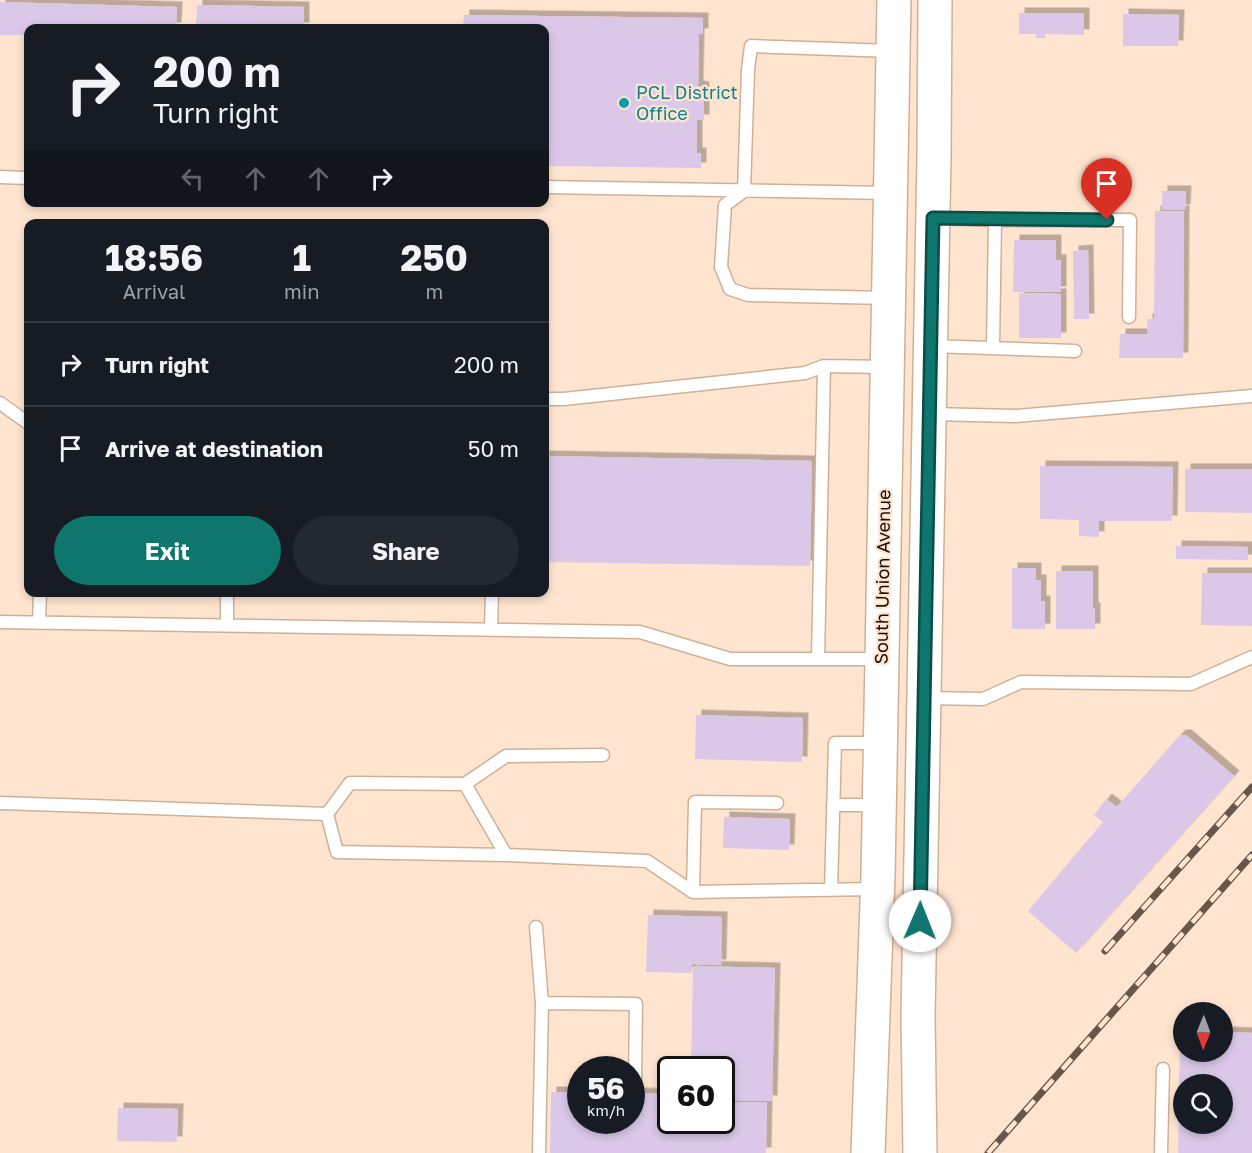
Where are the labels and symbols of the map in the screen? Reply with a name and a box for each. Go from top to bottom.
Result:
place label: PCL District Office [636,81,738,124]
marker: PCL District Office [617,96,631,110]
pin [1081,158,1132,220]
street label: South Union Avenue [869,489,895,665]
position arrow [888,889,952,953]
north arrow [1173,1002,1233,1062]
speed limit sign: 60 [657,1056,735,1134]

